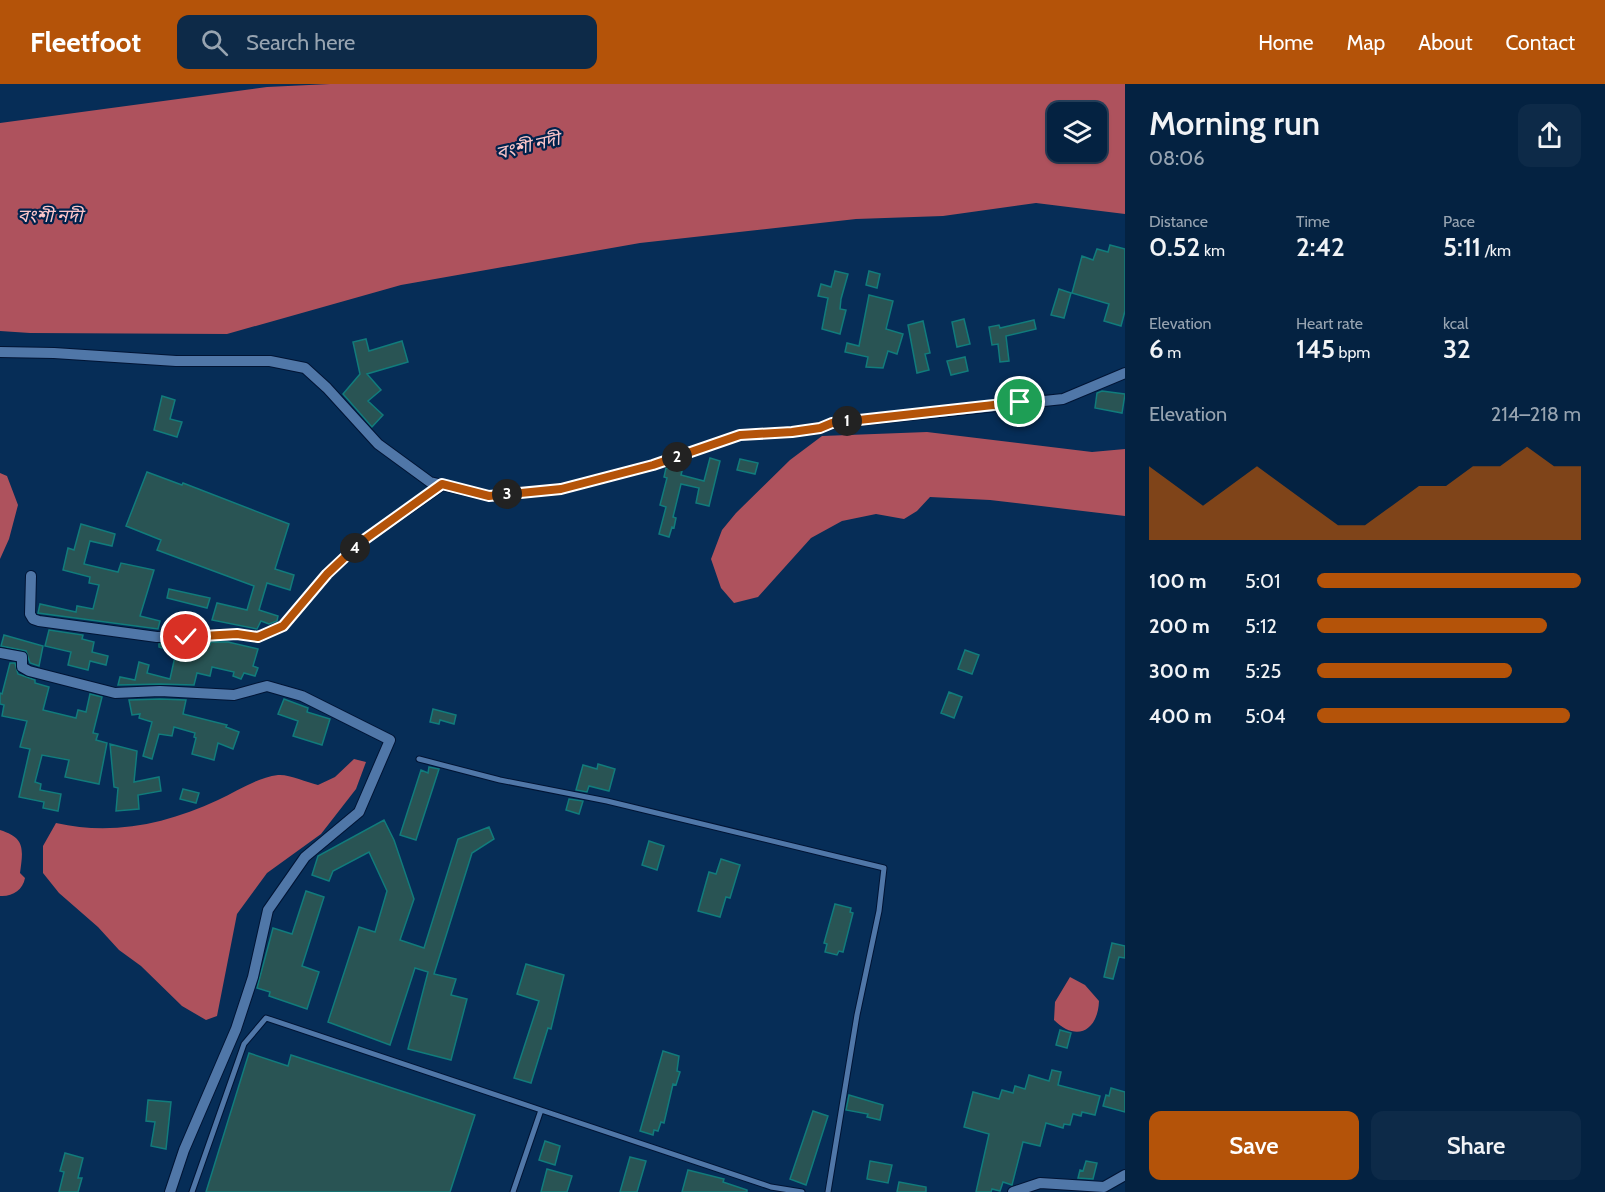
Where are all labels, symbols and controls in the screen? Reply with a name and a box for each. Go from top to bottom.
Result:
search box [177,15,597,69]
text: Fleetfoot [30,25,141,59]
icon: search [198,26,231,59]
text: Search here [246,29,355,56]
text: Home [1258,30,1314,55]
text: Map [1347,30,1385,55]
text: About [1418,30,1472,55]
text: Contact [1505,30,1575,55]
map controls [1047,102,1107,162]
button: layers [1047,102,1107,162]
text: Morning run [1149,103,1320,143]
button: share [1518,104,1581,167]
water label: বংশী নদী [494,127,565,164]
text: 08:06 [1149,146,1205,170]
water label: বংশী নদী [18,205,86,227]
text: Distance [1149,212,1208,231]
text: Time [1296,212,1330,231]
text: Pace [1443,212,1475,231]
text: 0.52 [1149,231,1200,263]
text: 2:42 [1296,231,1345,263]
text: 5:11 [1443,231,1481,263]
text: km [1200,241,1225,260]
text: /km [1481,241,1511,260]
text: Elevation [1149,314,1212,333]
text: Heart rate [1296,314,1363,333]
text: kcal [1443,314,1469,333]
text: 6 [1149,333,1164,365]
text: 145 [1296,333,1335,365]
text: 32 [1443,333,1471,365]
text: m [1164,343,1181,362]
text: bpm [1335,343,1370,362]
pin [994,376,1045,427]
icon: arrive [1003,385,1036,418]
text: Elevation [1149,402,1227,426]
text: 214–218 m [1491,402,1581,426]
pin: 1 [832,406,862,436]
text: 1 [844,411,850,430]
pin: 2 [662,442,692,472]
text: 2 [673,447,681,466]
pin: 3 [492,479,522,509]
text: 3 [503,484,511,503]
pin: 4 [340,533,370,563]
text: 4 [350,538,360,557]
text: 100 m [1149,569,1207,593]
text: 5:01 [1245,569,1280,593]
pin [160,611,211,662]
text: 200 m [1149,614,1210,638]
text: 5:12 [1245,614,1277,638]
icon: check [169,620,202,653]
text: 300 m [1149,659,1210,683]
text: 5:25 [1245,659,1281,683]
text: 400 m [1149,704,1212,728]
text: 5:04 [1245,704,1286,728]
button: Save [1149,1111,1359,1180]
button: Share [1371,1111,1581,1180]

